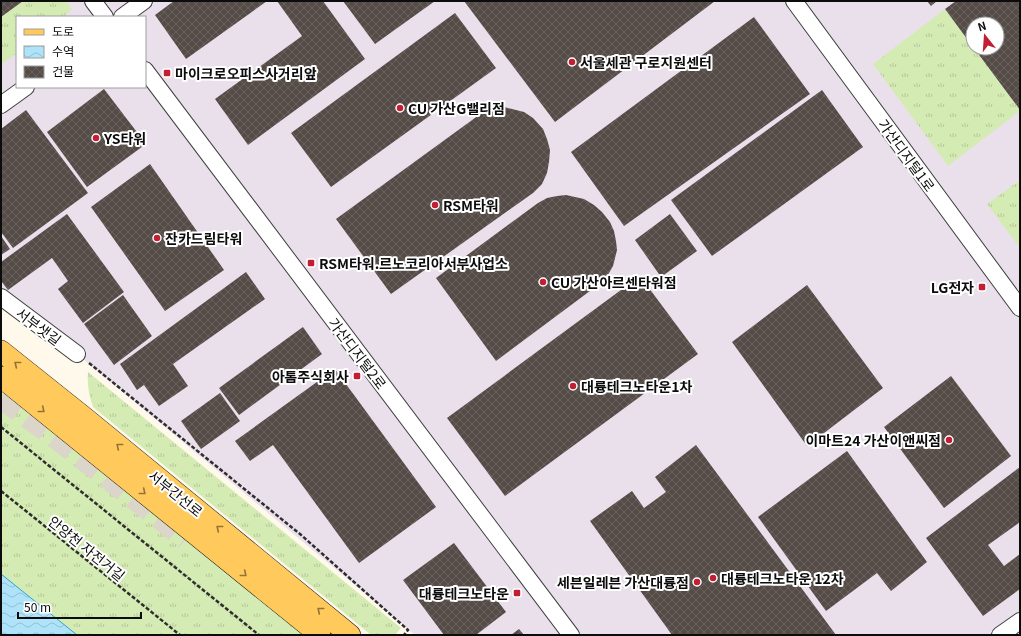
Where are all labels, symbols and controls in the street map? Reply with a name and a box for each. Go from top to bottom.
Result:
legend [16,16,146,88]
north arrow [965,16,1005,56]
text: N [976,17,988,34]
text: 도로 [52,22,74,39]
text: 수역 [52,42,74,59]
place label: 서울세관 구로지원센터 [580,52,712,72]
marker: 서울세관 구로지원센터 [567,57,577,67]
text: 건물 [52,62,74,79]
place label: 마이크로오피스사거리앞 [175,63,317,83]
marker: 마이크로오피스사거리앞 [162,68,172,78]
place label: CU 가산G밸리점 [408,98,505,118]
marker: CU 가산G밸리점 [395,103,405,113]
street label: 가산디지털1로 [874,115,940,195]
place label: YS타워 [103,128,146,148]
marker: YS타워 [91,133,101,143]
place label: RSM타워 [443,195,499,215]
marker: RSM타워 [430,200,440,210]
place label: 잔카드림타워 [165,228,242,248]
marker: 잔카드림타워 [152,233,162,243]
place label: RSM타워.르노코리아서부사업소 [319,253,508,273]
marker: RSM타워.르노코리아서부사업소 [306,258,316,268]
place label: CU 가산아르센타워점 [551,272,677,292]
marker: CU 가산아르센타워점 [538,277,548,287]
place label: LG전자 [931,277,974,297]
marker: LG전자 [977,282,987,292]
street label: 서부샛길 [12,303,66,349]
street label: 가산디지털2로 [324,313,392,393]
one-way arrow [15,362,22,369]
place label: 아톰주식회사 [272,366,349,386]
marker: 아톰주식회사 [352,371,362,381]
place label: 대륭테크노타운1차 [581,376,692,396]
marker: 대륭테크노타운1차 [568,381,578,391]
one-way arrow [38,406,45,413]
place label: 이마트24 가산이앤씨점 [805,430,941,450]
marker: 이마트24 가산이앤씨점 [944,435,954,445]
one-way arrow [116,443,123,450]
street label: 서부간선로 [145,465,207,521]
one-way arrow [139,487,146,494]
street label: 안양천 자전거길 [44,511,130,585]
one-way arrow [217,526,224,533]
place label: 대륭테크노타운 12차 [721,568,844,588]
one-way arrow [240,569,247,576]
place label: 세븐일레븐 가산대륭점 [557,572,689,592]
marker: 대륭테크노타운 12차 [708,573,718,583]
marker: 세븐일레븐 가산대륭점 [692,577,702,587]
place label: 대륭테크노타운 [419,583,509,603]
marker: 대륭테크노타운 [512,588,522,598]
scale bar [18,594,141,620]
text: 50 m [24,598,51,615]
one-way arrow [317,608,325,615]

